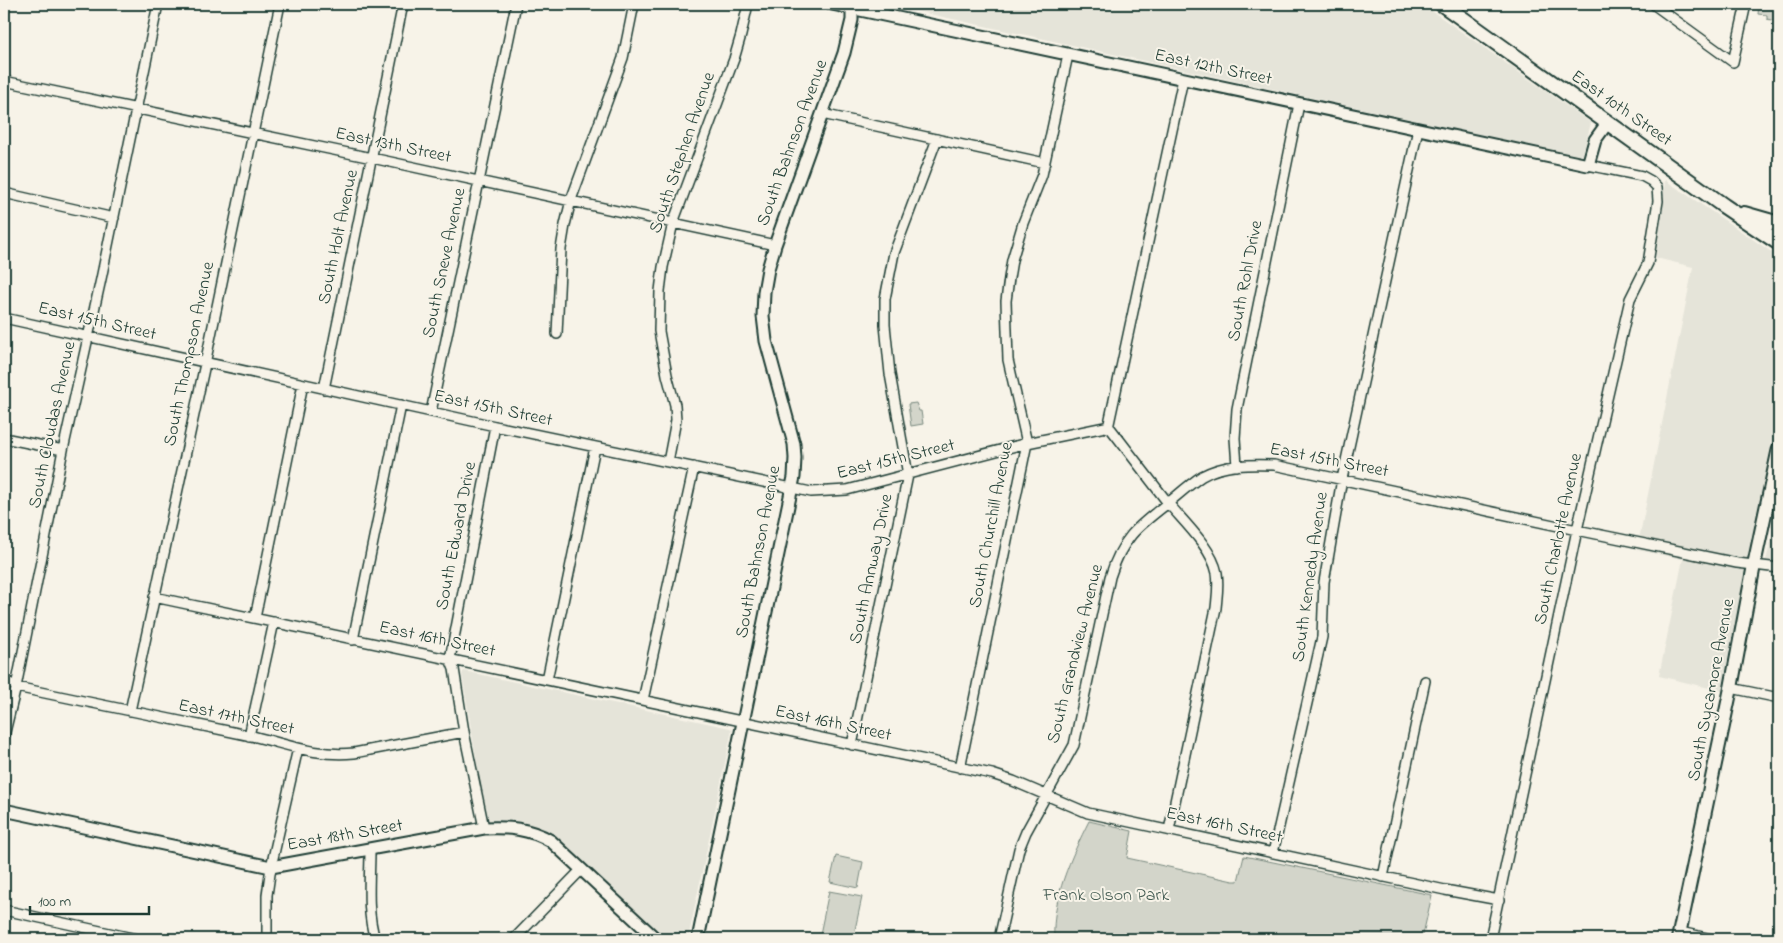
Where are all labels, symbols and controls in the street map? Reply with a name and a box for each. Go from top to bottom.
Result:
street label: East 12th Street [1152,43,1274,93]
street label: South Bahnson Avenue [751,55,836,230]
street label: East 10th Street [1565,64,1677,154]
street label: South Stephen Avenue [643,68,723,237]
street label: East 13th Street [333,121,453,171]
street label: South Holt Avenue [312,166,366,307]
street label: South Sneve Avenue [416,185,474,340]
street label: South Rohl Drive [1222,217,1271,344]
street label: South Thompson Avenue [158,258,222,449]
street label: East 15th Street [35,296,159,348]
street label: South Cloudas Avenue [23,338,84,511]
street label: East 15th Street [431,384,555,434]
street label: East 15th Street [834,433,958,487]
street label: East 15th Street [1267,437,1391,485]
street label: South Churchill Avenue [963,439,1021,610]
street label: South Charlotte Avenue [1528,450,1590,627]
street label: South Edward Drive [430,459,484,612]
street label: South Bahnson Avenue [730,463,789,640]
street label: South Kennedy Avenue [1286,489,1336,664]
street label: South Annway Drive [843,491,901,646]
street label: South Grandview Avenue [1041,561,1111,747]
street label: South Sycamore Avenue [1682,596,1743,783]
street label: East 16th Street [376,615,498,665]
street label: East 17th Street [176,693,296,743]
street label: East 16th Street [772,699,894,749]
street label: East 16th Street [1163,801,1285,851]
street label: East 18th Street [285,813,405,859]
scale bar [30,883,149,915]
park label: Frank Olson Park [1042,883,1169,909]
text: 100 m [38,891,71,913]

